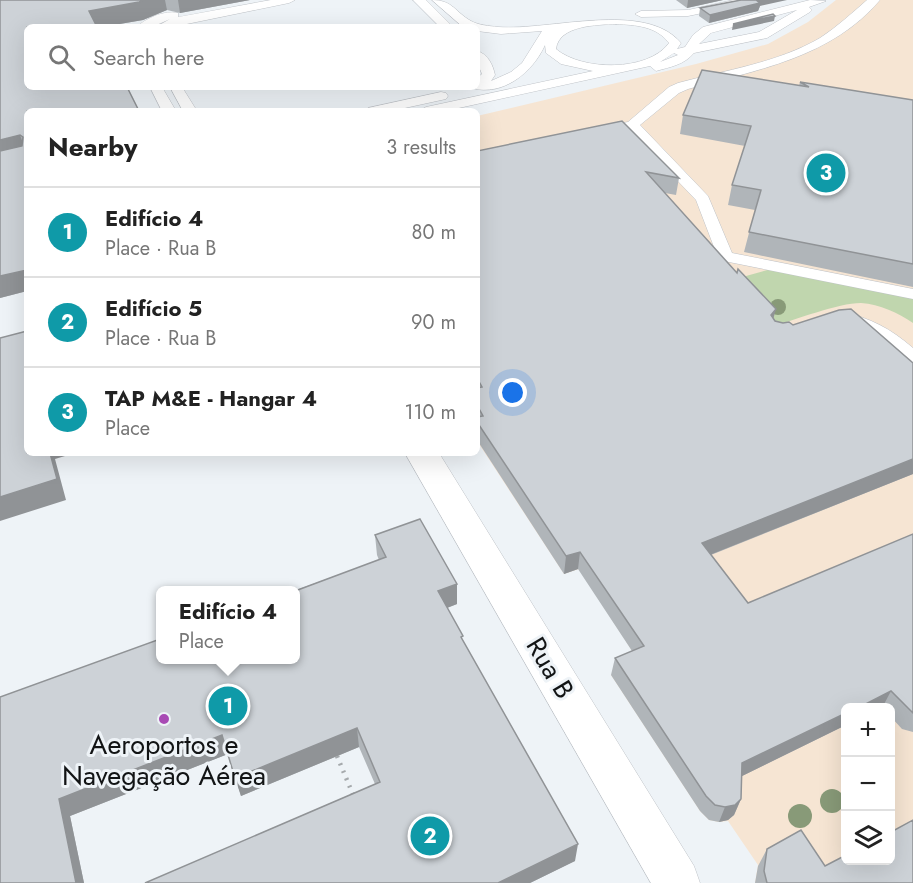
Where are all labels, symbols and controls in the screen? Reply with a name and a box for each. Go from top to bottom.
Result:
search box [24,24,480,90]
icon: search [45,41,78,74]
text: Search here [93,41,204,73]
text: Nearby [48,128,137,166]
text: 3 results [386,133,456,162]
pin: 3 [806,150,846,195]
text: Edifício 4 [105,202,203,234]
text: 1 [62,218,73,247]
text: 80 m [411,218,456,247]
text: Place · Rua B [105,234,217,263]
text: Edifício 5 [105,292,202,324]
text: 2 [61,308,74,337]
text: 90 m [411,308,456,337]
text: Place · Rua B [105,324,217,353]
your location [498,378,527,407]
text: TAP M&E - Hangar 4 [105,382,317,414]
text: 3 [61,398,74,427]
text: 110 m [404,398,456,427]
text: Place [105,414,150,443]
popup [156,586,300,664]
text: Edifício 4 [179,595,277,627]
text: Place [179,627,224,656]
street label: Rua B [517,630,584,706]
pin: 1 [208,684,248,728]
map controls [841,703,895,865]
button: + [841,703,895,757]
marker: Aeroportos e Navegação Aérea [157,712,171,726]
place label: Aeroportos e Navegação Aérea [62,725,266,795]
button: − [841,757,895,811]
button: layers [841,811,895,865]
pin: 2 [410,814,450,858]

